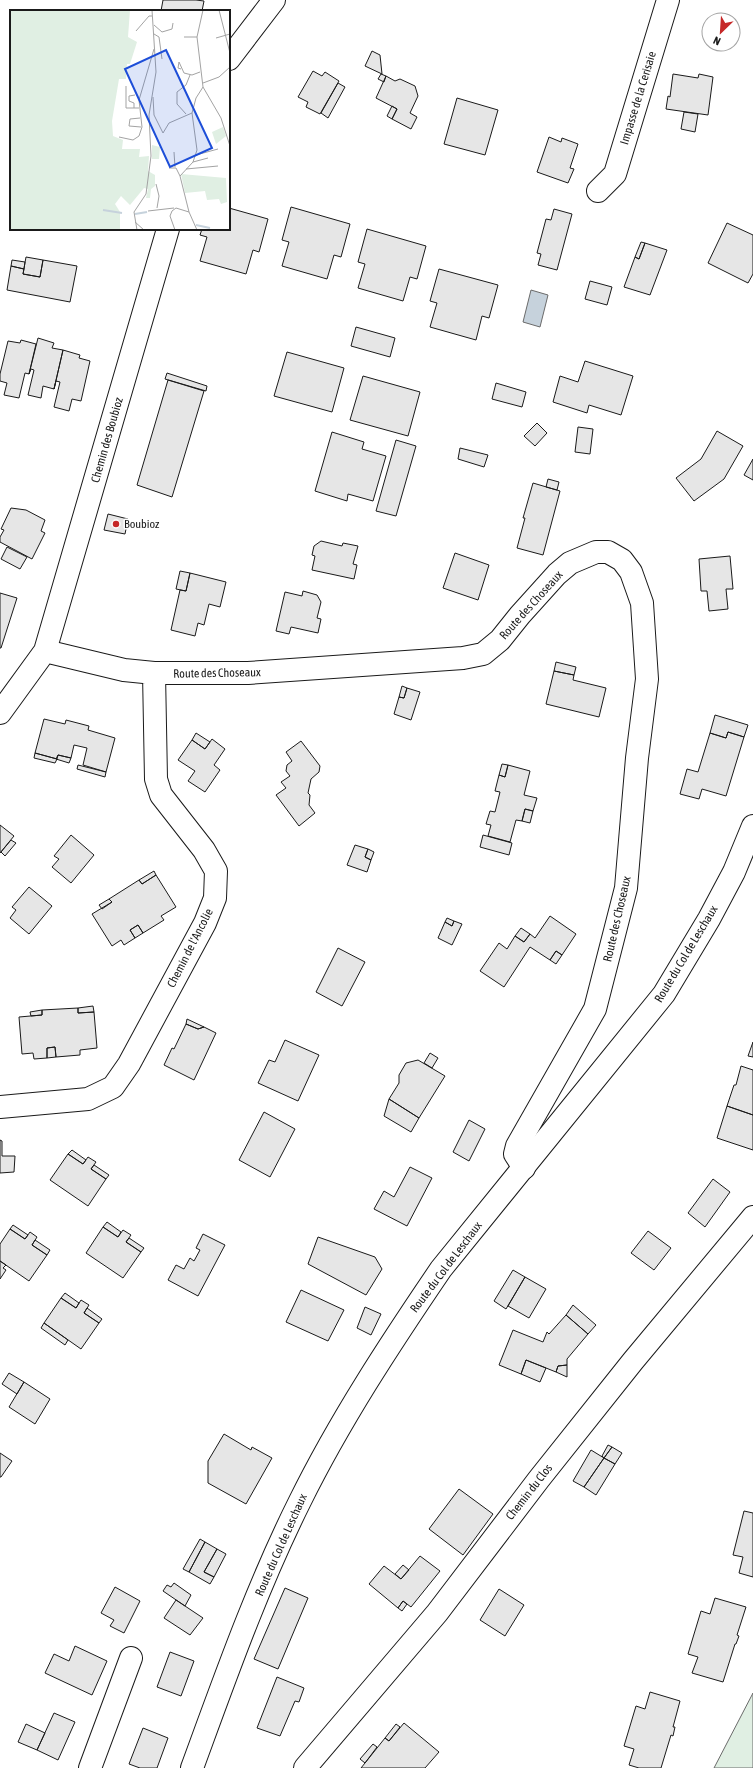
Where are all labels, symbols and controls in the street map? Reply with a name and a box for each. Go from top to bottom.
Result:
inset map [10,10,230,230]
north arrow [701,12,741,52]
text: N [711,34,722,48]
street label: Impasse de la Cerisaie [617,50,659,146]
street label: Chemin des Boubioz [88,395,126,484]
place label: Boubioz [124,517,160,531]
marker: Boubioz [111,519,121,529]
street label: Route des Choseaux [496,568,566,642]
street label: Route des Choseaux [173,665,261,681]
street label: Route des Choseaux [600,875,634,963]
street label: Route du Col de Leschaux [652,903,721,1005]
street label: Chemin de l'Ancolie [164,906,216,990]
street label: Route du Col de Leschaux [407,1219,485,1315]
street label: Chemin du Clos [503,1461,555,1523]
street label: Route du Col de Leschaux [252,1492,310,1598]

